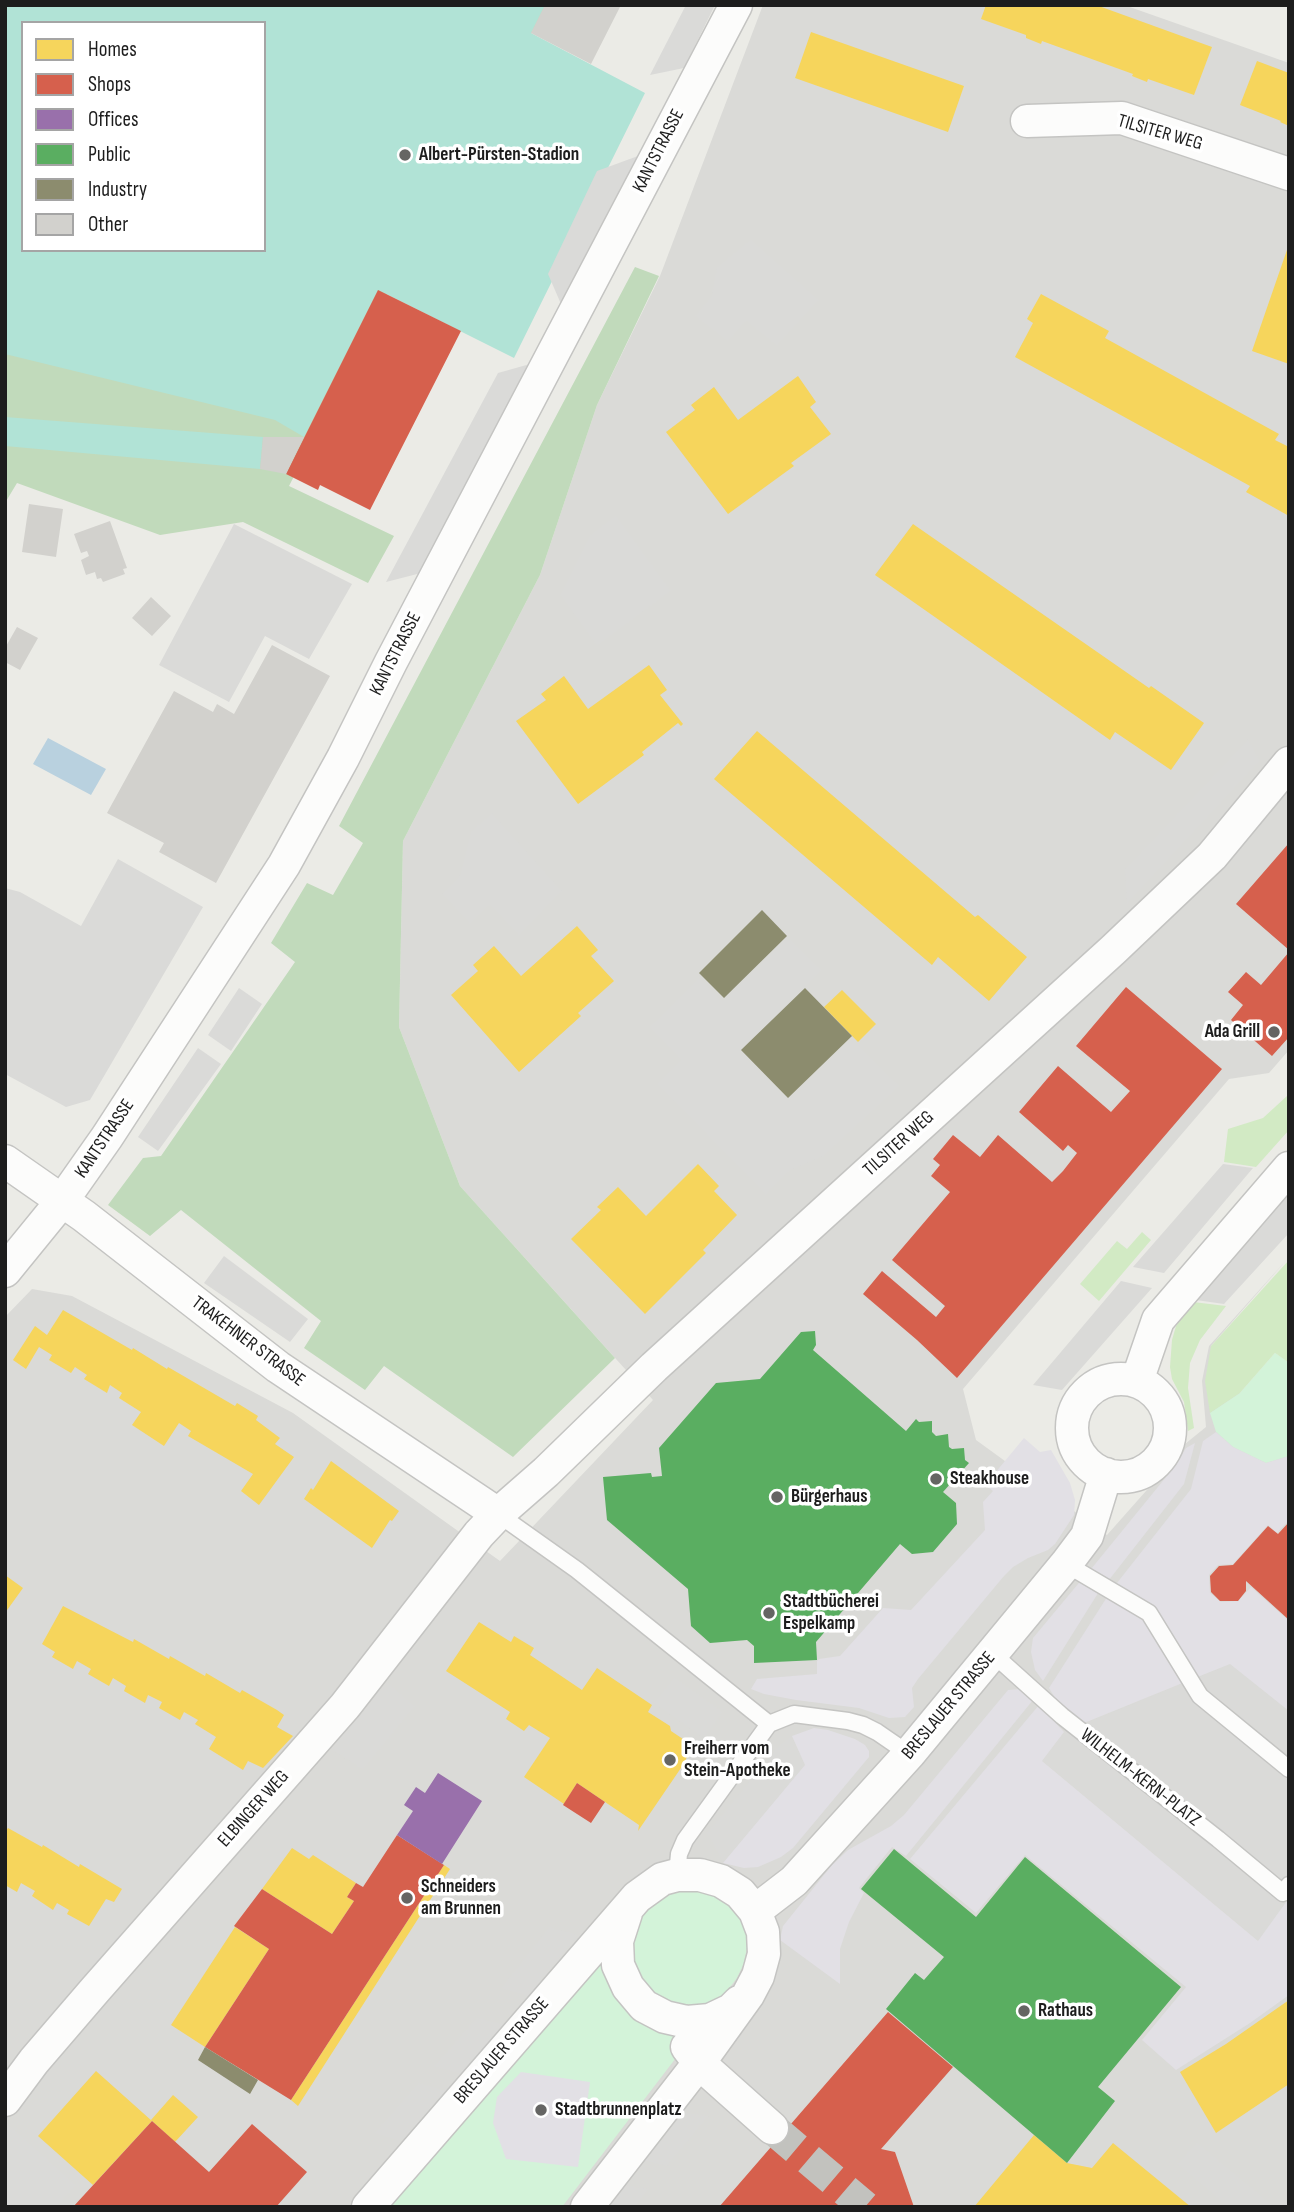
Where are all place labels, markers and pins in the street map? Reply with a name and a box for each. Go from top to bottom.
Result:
place label: Albert-Pürsten-Stadion [419,144,579,166]
marker: Albert-Pürsten-Stadion [397,147,413,163]
place label: Ada Grill [1205,1021,1260,1043]
marker: Ada Grill [1266,1024,1282,1040]
place label: Steakhouse [950,1468,1029,1490]
marker: Steakhouse [928,1471,944,1487]
place label: Bürgerhaus [791,1486,867,1508]
marker: Bürgerhaus [769,1489,785,1505]
place label: Stadtbücherei Espelkamp [783,1591,879,1635]
marker: Stadtbücherei Espelkamp [761,1605,777,1621]
place label: Freiherr vom Stein-Apotheke [684,1738,791,1782]
marker: Freiherr vom Stein-Apotheke [662,1752,678,1768]
place label: Schneiders am Brunnen [421,1876,501,1920]
marker: Schneiders am Brunnen [399,1890,415,1906]
place label: Rathaus [1038,2000,1093,2022]
marker: Rathaus [1016,2003,1032,2019]
place label: Stadtbrunnenplatz [555,2099,682,2121]
marker: Stadtbrunnenplatz [533,2102,549,2118]

